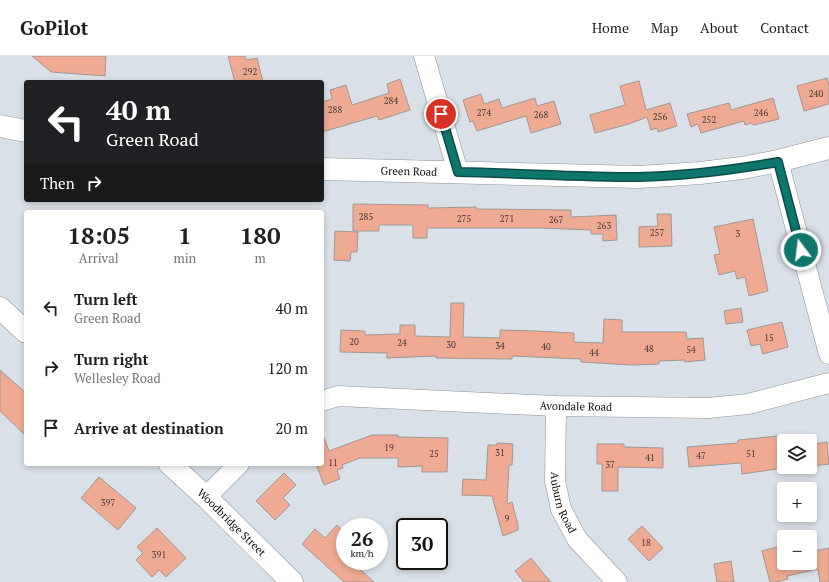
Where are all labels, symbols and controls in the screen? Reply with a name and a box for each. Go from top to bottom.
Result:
text: GoPilot [20,15,88,40]
text: Home [592,18,629,37]
text: Map [651,18,678,37]
text: About [700,18,738,37]
text: Contact [760,18,809,37]
house number: 292 [243,66,257,78]
house number: 240 [809,88,823,100]
text: 40 m [106,91,171,128]
house number: 284 [384,95,398,107]
icon: left [40,96,92,148]
pin [424,97,458,131]
icon: arrive [430,103,452,125]
house number: 288 [328,104,342,116]
house number: 274 [477,107,491,119]
house number: 246 [754,107,768,119]
house number: 268 [534,109,548,121]
house number: 256 [653,111,667,123]
house number: 252 [702,114,716,126]
text: Green Road [106,127,199,151]
street label: Green Road [380,163,437,179]
icon: right [83,172,105,194]
text: Then [40,173,75,193]
house number: 285 [359,211,373,223]
house number: 275 [457,213,471,225]
house number: 271 [500,213,514,225]
house number: 267 [549,214,563,226]
text: 18:05 [67,219,130,251]
text: 1 [178,219,192,251]
text: 180 [240,219,280,251]
house number: 263 [597,220,611,232]
house number: 257 [650,227,664,239]
house number: 3 [736,228,741,240]
position arrow [780,229,822,271]
text: Arrival [79,249,119,267]
text: min [173,249,196,267]
text: m [255,249,266,267]
text: Turn left [74,289,138,309]
icon: left [40,297,62,319]
text: 40 m [275,298,308,318]
text: Green Road [74,309,141,327]
house number: 15 [764,332,774,344]
house number: 20 [349,336,359,348]
house number: 24 [397,337,407,349]
house number: 30 [446,339,456,351]
house number: 34 [495,340,505,352]
house number: 40 [541,341,551,353]
house number: 48 [644,343,654,355]
house number: 54 [686,344,696,356]
house number: 44 [589,347,599,359]
text: Turn right [74,349,149,369]
icon: right [40,357,62,379]
text: 120 m [267,358,308,378]
text: Wellesley Road [74,369,161,387]
street label: Avondale Road [539,398,612,414]
icon: arrive [40,417,62,439]
text: Arrive at destination [74,418,224,438]
text: 20 m [275,418,308,438]
map controls [777,434,817,570]
button: layers [777,434,817,474]
house number: 19 [384,442,394,454]
house number: 31 [495,447,505,459]
house number: 25 [429,448,439,460]
house number: 51 [746,448,756,460]
house number: 47 [696,450,706,462]
house number: 41 [645,452,655,464]
house number: 11 [328,457,338,469]
house number: 37 [605,459,615,471]
street label: Auburn Road [548,472,580,536]
button: + [777,482,817,522]
street label: Woodbridge Street [194,486,269,559]
house number: 397 [101,497,115,509]
house number: 9 [505,513,510,525]
speed limit sign: 30 [396,518,448,570]
text: 26 [351,525,373,552]
button: − [777,530,817,570]
house number: 18 [641,537,651,549]
text: km/h [350,547,374,560]
house number: 391 [152,549,166,561]

